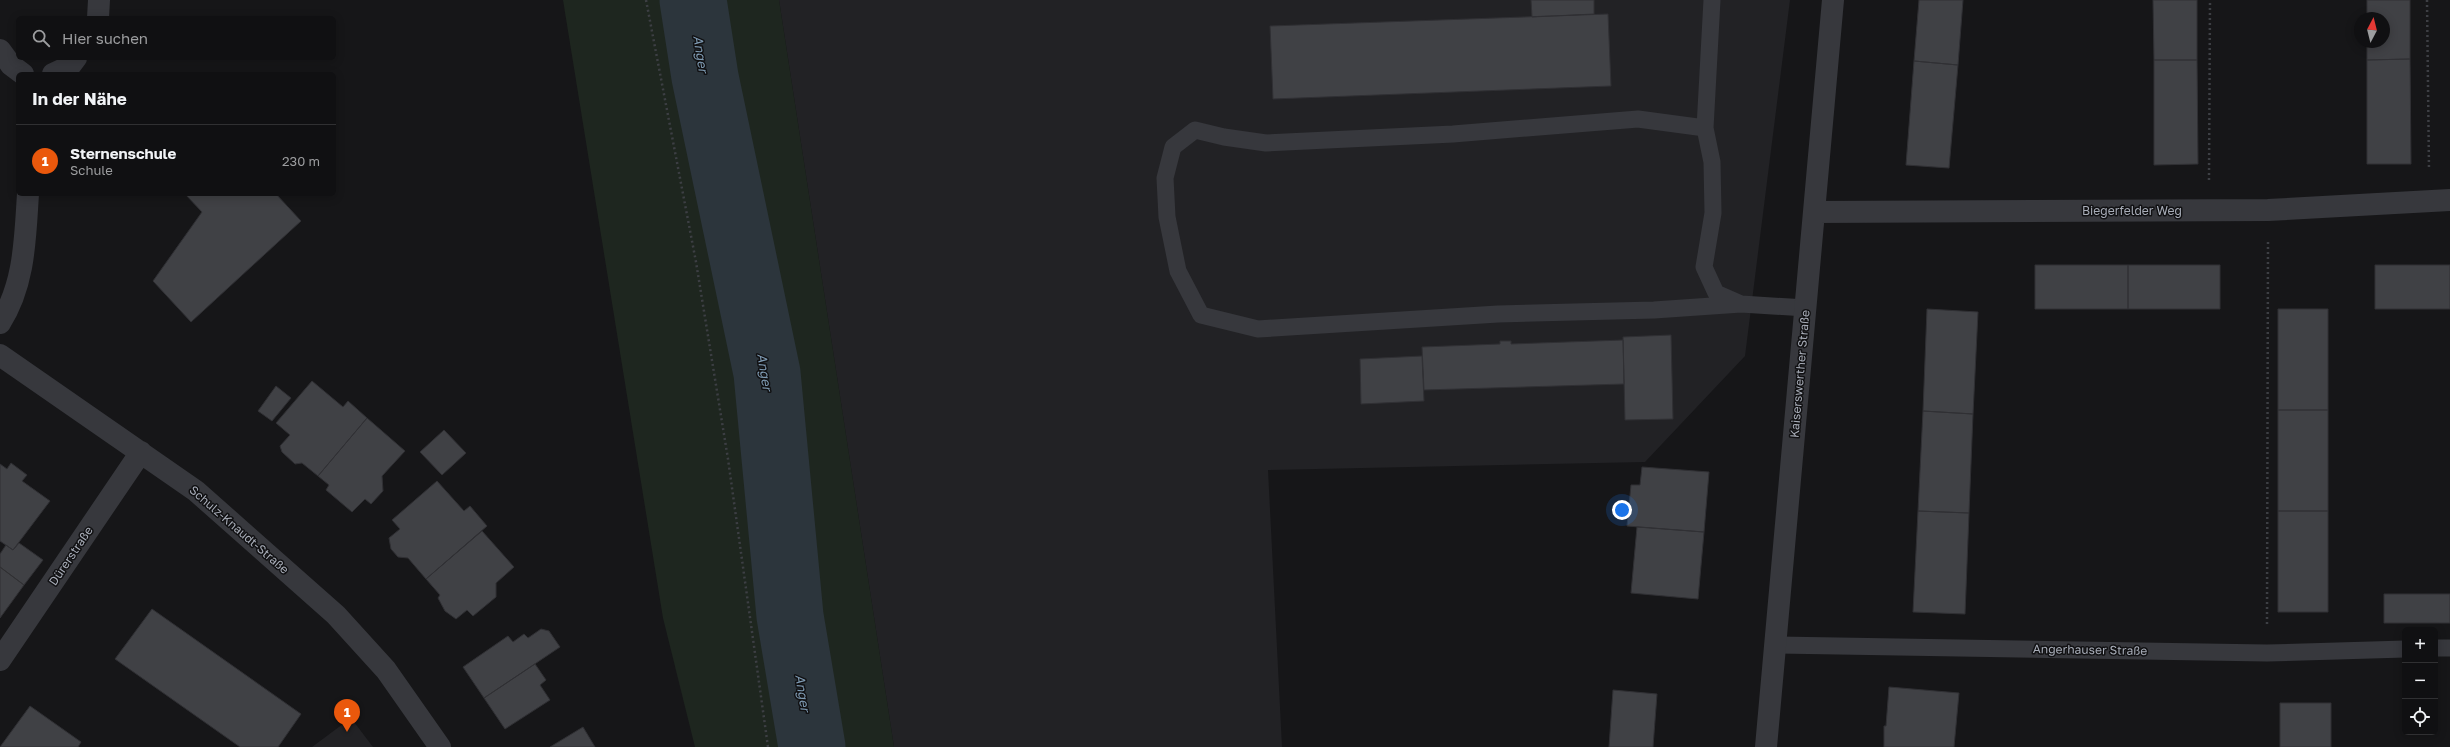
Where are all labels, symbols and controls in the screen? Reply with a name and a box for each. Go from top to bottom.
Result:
north arrow [2354,12,2390,48]
search box [16,16,336,60]
icon: search [30,27,52,49]
text: Hier suchen [62,29,148,47]
water label: Anger [690,34,712,76]
text: In der Nähe [32,88,127,109]
text: Sternenschule [70,144,176,162]
text: 1 [42,153,48,169]
text: 230 m [282,153,320,169]
text: Schule [70,162,113,178]
street label: Biegerfelder Weg [2082,203,2182,218]
street label: Kaiserswerther Straße [1786,309,1813,439]
water label: Anger [754,352,776,394]
street label: Schulz-Knaudt-Straße [186,482,292,577]
your location [1612,500,1632,520]
street label: Dürerstraße [45,523,96,588]
map controls [2402,627,2438,735]
button: + [2402,627,2438,663]
street label: Angerhauser Straße [2033,641,2147,658]
button: − [2402,663,2438,699]
water label: Anger [792,673,814,715]
pin: 1 [334,699,360,732]
button: locate [2402,699,2438,735]

